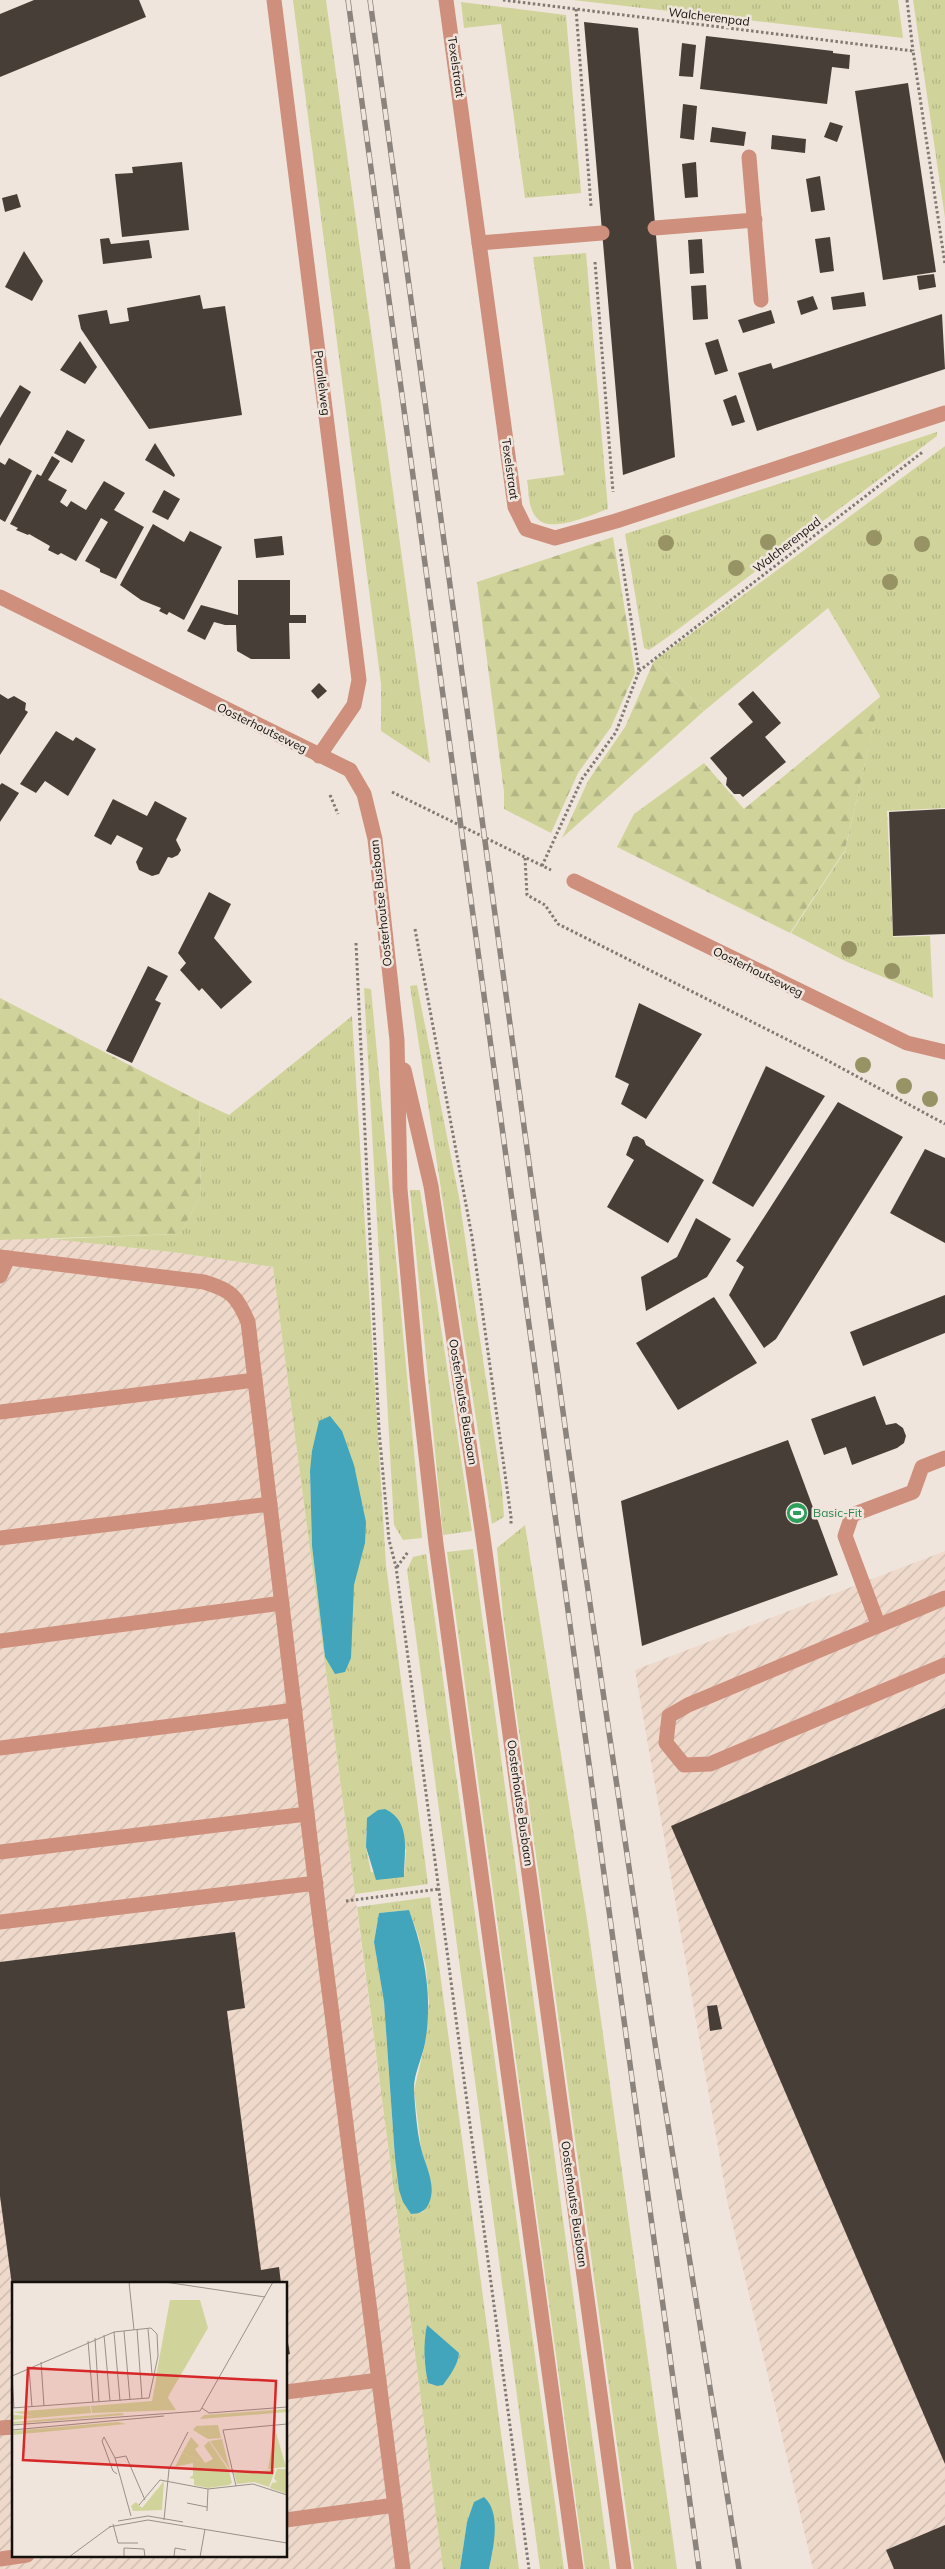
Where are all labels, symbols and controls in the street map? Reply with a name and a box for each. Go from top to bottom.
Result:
street label: Walcherenpad [668,4,750,29]
street label: Texelstraat [445,35,468,98]
street label: Parallelweg [311,350,334,416]
street label: Texelstraat [499,437,522,500]
street label: Walcherenpad [750,514,823,576]
street label: Oosterhoutseweg [215,699,310,756]
street label: Oosterhoutse Busbaan [366,839,395,967]
street label: Oosterhoutseweg [711,943,806,1000]
street label: Oosterhoutse Busbaan [446,1338,481,1466]
sports icon: Basic-Fit [785,1501,809,1525]
place label: Basic-Fit [813,1505,862,1520]
street label: Oosterhoutse Busbaan [504,1739,537,1867]
street label: Oosterhoutse Busbaan [558,2140,591,2268]
inset map [12,2282,288,2556]

